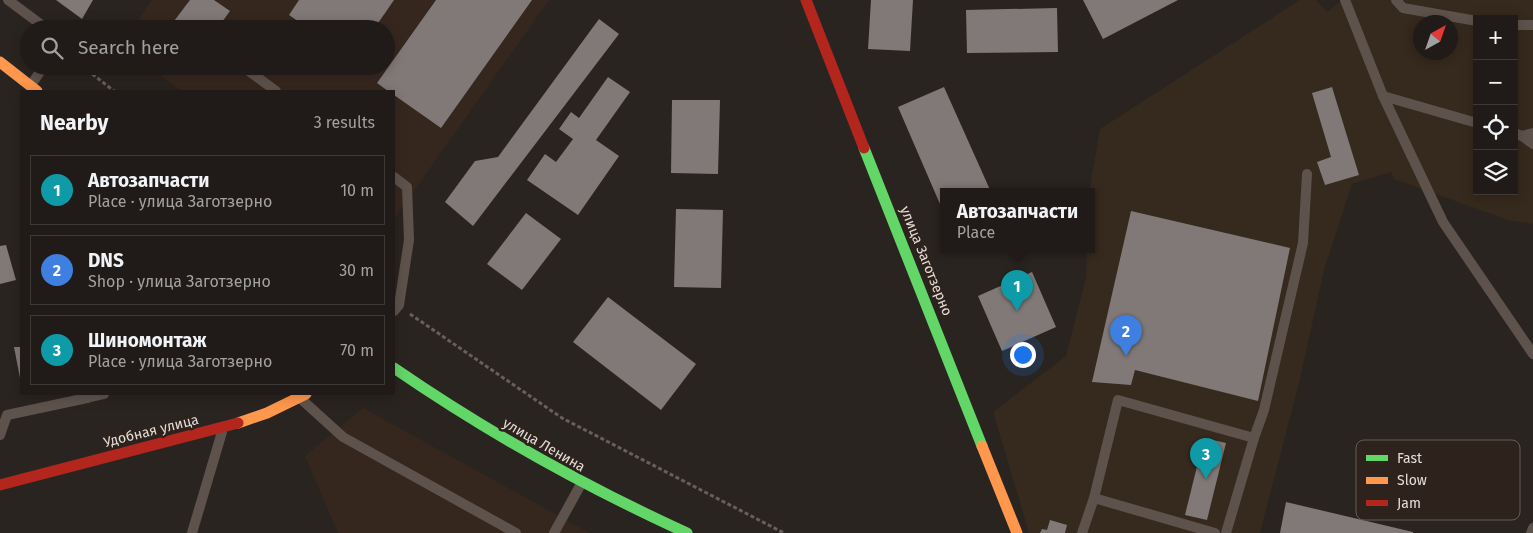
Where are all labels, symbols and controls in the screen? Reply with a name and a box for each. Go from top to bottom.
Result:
north arrow [1413,15,1458,60]
map controls [1473,15,1518,195]
button: + [1473,15,1518,60]
search box [20,20,395,75]
icon: search [38,34,66,62]
text: Search here [78,36,179,59]
button: − [1473,60,1518,105]
button: locate [1473,105,1518,150]
text: Nearby [40,110,108,136]
text: 3 results [314,113,375,132]
button: layers [1473,150,1518,195]
text: Автозапчасти [88,169,209,192]
text: 1 [53,181,61,200]
text: 10 m [340,181,374,200]
popup [940,188,1095,253]
text: Place · улица Заготзерно [88,192,272,211]
text: Автозапчасти [957,200,1078,223]
street label: улица Заготзерно [896,204,956,318]
text: Place [957,223,995,242]
text: DNS [88,249,124,272]
text: 2 [53,261,61,280]
text: 30 m [339,261,374,280]
pin: 1 [1001,270,1033,311]
text: Shop · улица Заготзерно [88,272,271,291]
pin: 2 [1110,315,1142,356]
text: Шиномонтаж [88,329,207,352]
text: 3 [53,341,61,360]
text: 70 m [340,341,374,360]
your location [1010,342,1036,368]
text: Place · улица Заготзерно [88,352,272,371]
street label: Удобная улица [102,411,200,451]
street label: улица Ленина [500,415,588,475]
pin: 3 [1190,438,1222,479]
legend [1356,440,1520,520]
text: Fast [1397,450,1423,467]
text: Slow [1397,472,1427,489]
text: Jam [1397,495,1421,512]

